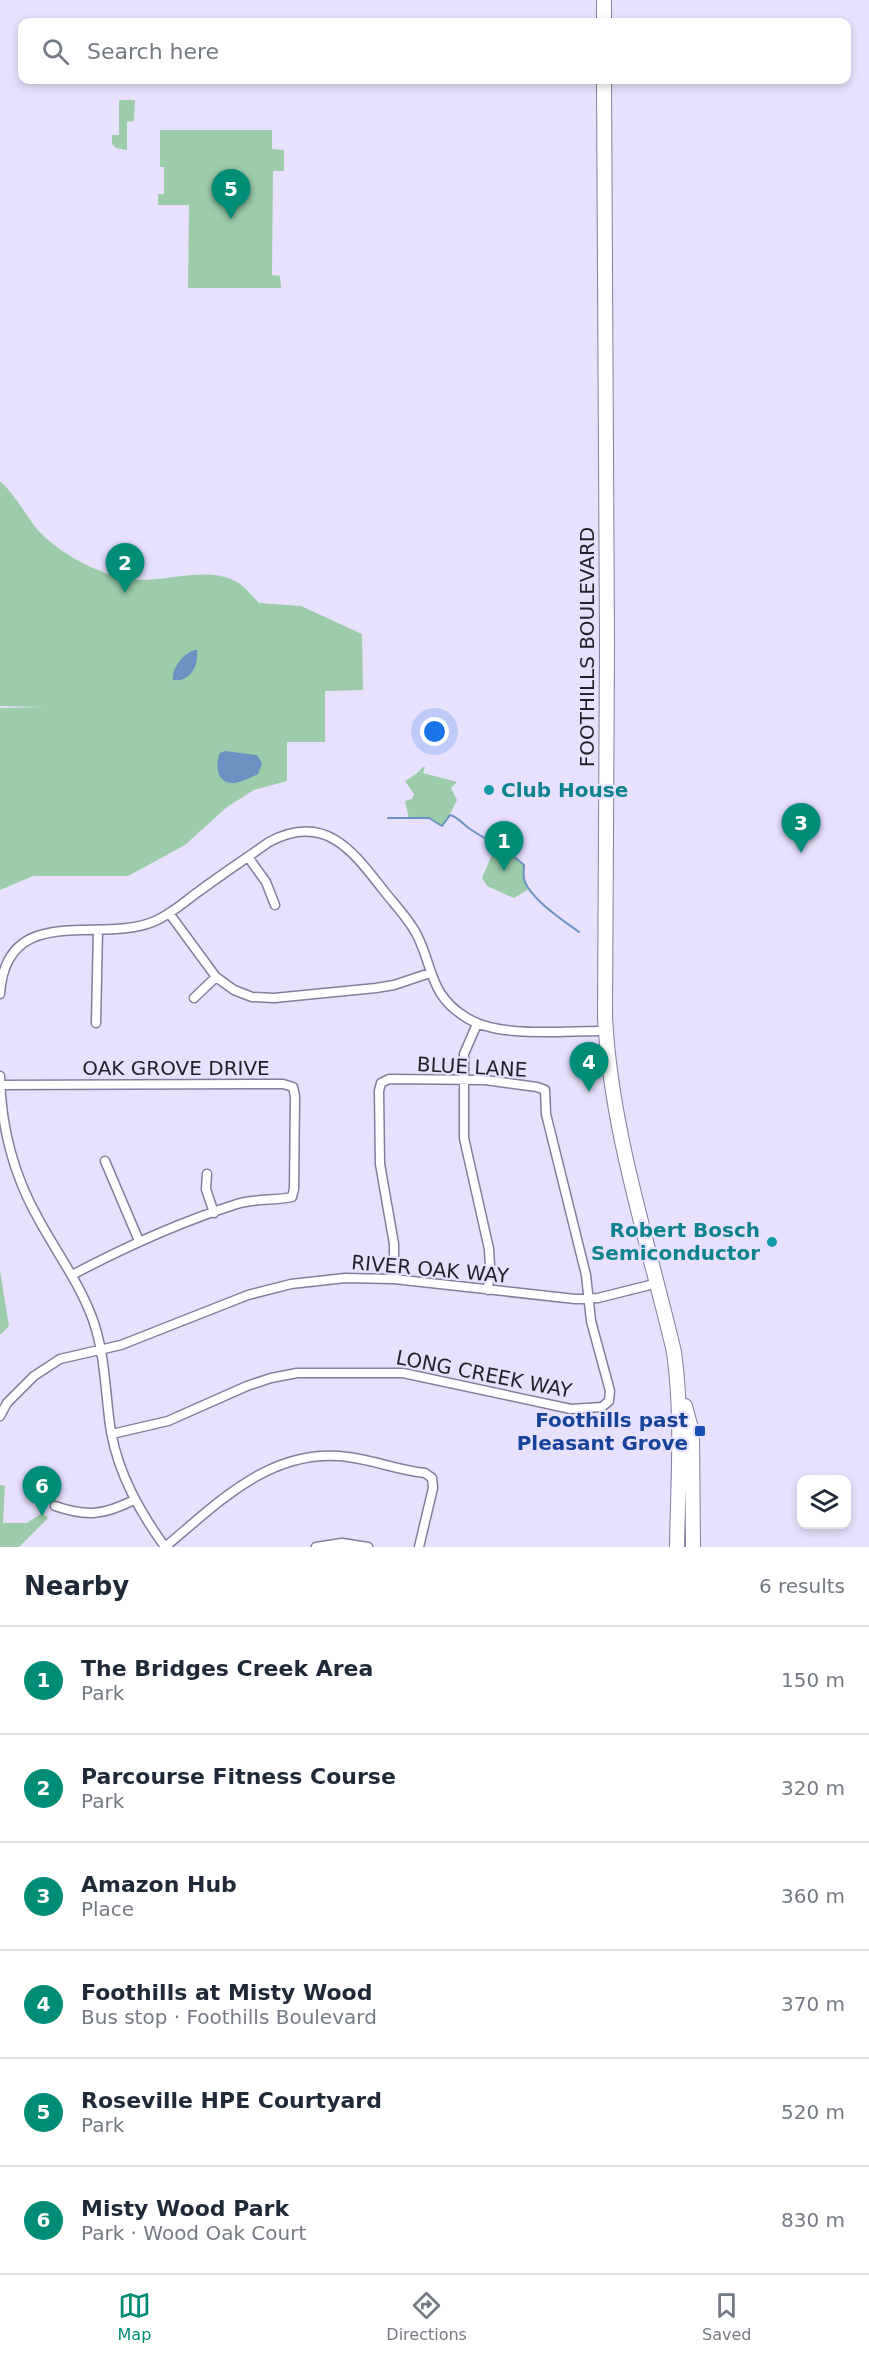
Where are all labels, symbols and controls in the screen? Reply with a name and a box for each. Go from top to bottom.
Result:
search box [18,18,851,84]
icon: search [39,35,72,68]
text: Search here [87,39,219,64]
pin: 5 [212,170,250,219]
street label: FOOTHILLS BOULEVARD [575,527,599,767]
pin: 2 [106,544,144,593]
your location [420,717,449,746]
place label: Club House [501,778,628,802]
marker: Club House [482,783,496,797]
pin: 3 [782,804,820,853]
pin: 1 [484,822,524,871]
pin: 4 [570,1042,608,1092]
street label: BLUE LANE [416,1052,528,1082]
street label: OAK GROVE DRIVE [82,1056,270,1080]
place label: Robert Bosch Semiconductor [591,1218,760,1265]
marker: Robert Bosch Semiconductor [765,1235,779,1249]
street label: RIVER OAK WAY [350,1250,510,1288]
street label: LONG CREEK WAY [394,1345,575,1403]
place label: Foothills past Pleasant Grove [517,1408,688,1455]
marker: Foothills past Pleasant Grove [693,1424,707,1438]
pin: 6 [22,1466,62,1516]
map controls [797,1475,851,1529]
button: layers [797,1475,851,1529]
text: Nearby [24,1571,129,1601]
text: 6 results [759,1574,845,1598]
text: The Bridges Creek Area [81,1656,373,1681]
text: 1 [37,1668,50,1692]
text: 150 m [781,1668,845,1692]
text: Park [81,1681,124,1705]
text: Parcourse Fitness Course [81,1764,396,1789]
text: 2 [37,1776,50,1800]
text: 320 m [781,1776,845,1800]
text: Park [81,1789,124,1813]
text: Amazon Hub [81,1872,237,1897]
text: 3 [37,1884,50,1908]
text: 360 m [781,1884,845,1908]
text: Place [81,1897,134,1921]
text: Foothills at Misty Wood [81,1980,372,2005]
text: 4 [37,1992,50,2016]
text: 370 m [781,1992,845,2016]
text: Bus stop · Foothills Boulevard [81,2005,377,2029]
text: Roseville HPE Courtyard [81,2088,382,2113]
text: 5 [37,2100,50,2124]
text: 520 m [781,2100,845,2124]
text: Park [81,2113,124,2137]
text: Misty Wood Park [81,2196,289,2221]
text: 6 [37,2208,50,2232]
text: 830 m [781,2208,845,2232]
text: Park · Wood Oak Court [81,2221,306,2245]
tab: Map [118,2289,151,2344]
tab: Directions [386,2289,467,2344]
tab: Saved [702,2289,751,2344]

